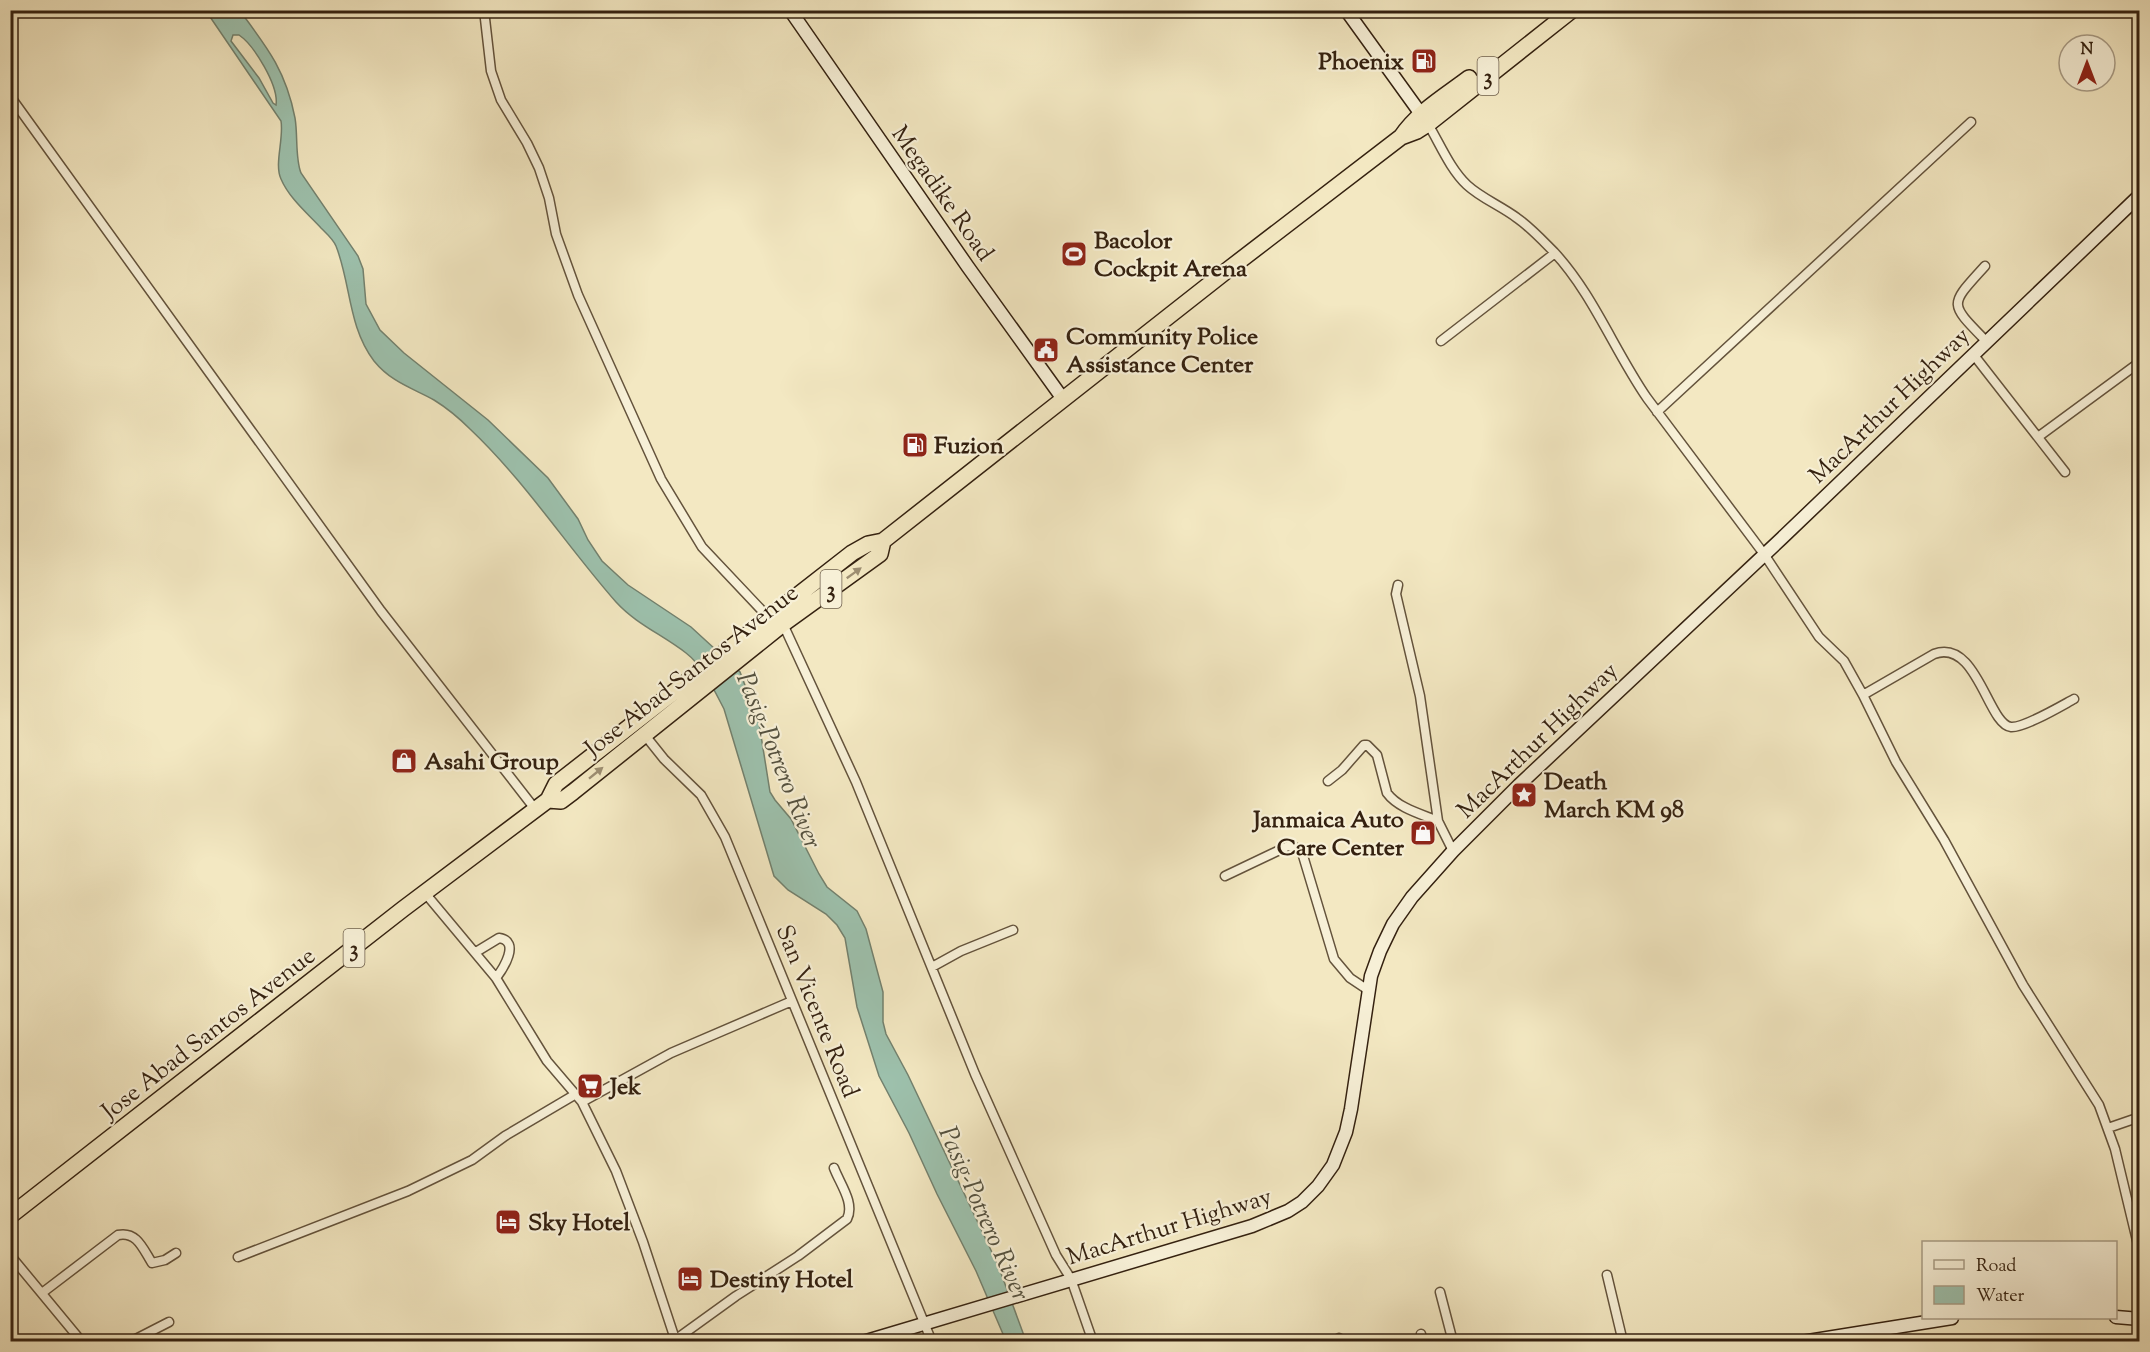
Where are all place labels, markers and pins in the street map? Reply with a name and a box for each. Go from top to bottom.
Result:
place label: Phoenix [1318,46,1404,80]
fuel station icon: Phoenix [1409,46,1439,76]
place label: Bacolor Cockpit Arena [1094,225,1248,287]
sports icon: Bacolor Cockpit Arena [1059,239,1089,269]
place label: Community Police Assistance Center [1066,321,1258,383]
public building icon: Community Police Assistance Center [1031,335,1061,365]
fuel station icon: Fuzion [900,430,930,460]
place label: Fuzion [934,430,1005,464]
shop icon: Asahi Group [389,746,419,776]
place label: Asahi Group [424,746,559,780]
place label: Death March KM 98 [1544,766,1684,828]
place icon: Death March KM 98 [1509,780,1539,810]
place label: Janmaica Auto Care Center [1251,804,1405,866]
shop icon: Janmaica Auto Care Center [1408,818,1438,848]
supermarket icon: Jek [575,1071,605,1101]
place label: Jek [608,1071,642,1105]
hotel icon: Sky Hotel [493,1207,523,1237]
place label: Sky Hotel [528,1207,630,1241]
hotel icon: Destiny Hotel [675,1264,705,1294]
place label: Destiny Hotel [710,1264,853,1298]

